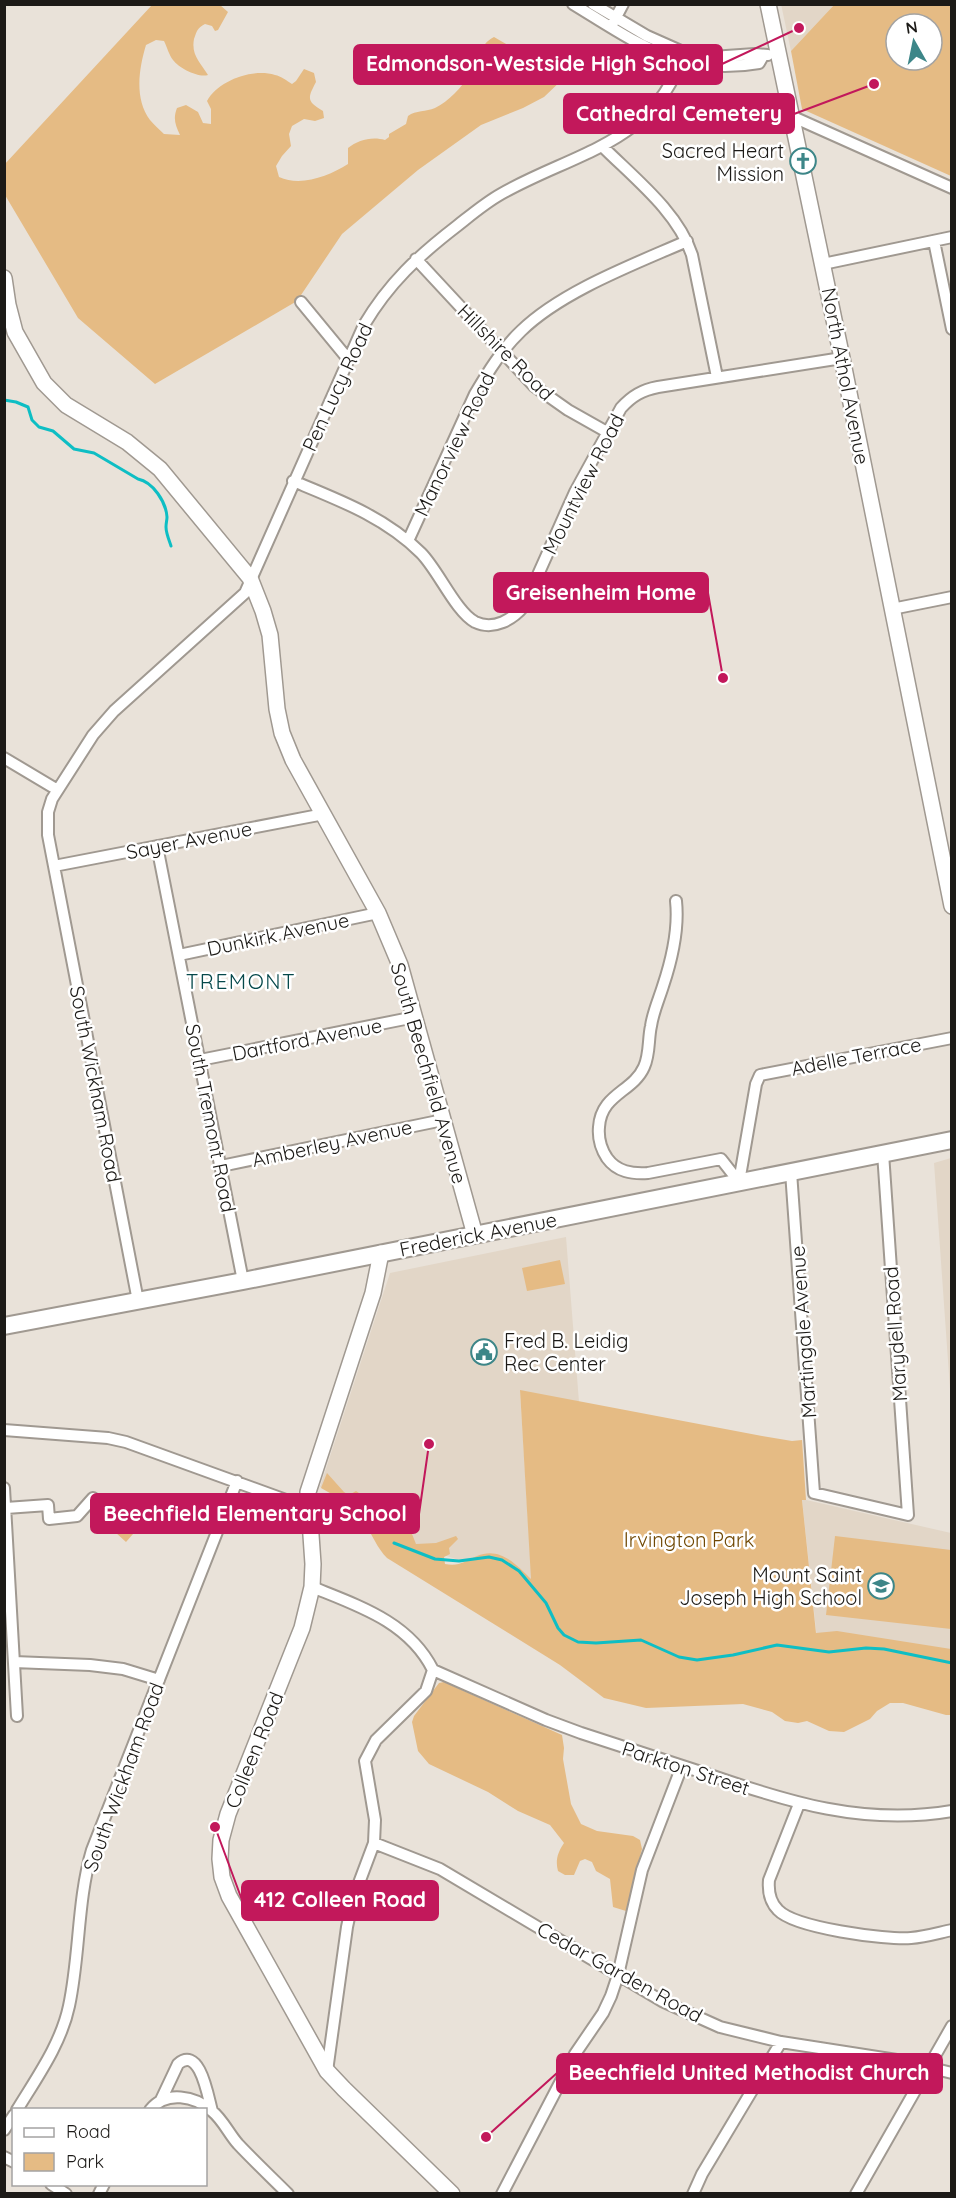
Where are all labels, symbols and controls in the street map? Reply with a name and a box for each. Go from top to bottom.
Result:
north arrow [884,12,944,72]
text: N [904,16,919,38]
callout: Edmondson-Westside High School [354,45,722,84]
text: Edmondson-Westside High School [366,50,710,76]
callout: Cathedral Cemetery [564,94,794,133]
text: Cathedral Cemetery [576,100,782,126]
place label: Sacred Heart Mission [662,138,784,186]
church icon: Sacred Heart Mission [788,146,818,176]
street label: North Athol Avenue [817,286,875,466]
street label: Hillshire Road [452,298,560,406]
street label: Pen Lucy Road [296,319,378,455]
street label: Manorview Road [408,368,500,520]
street label: Mountview Road [537,409,629,559]
callout: Greisenheim Home [494,573,708,612]
text: Greisenheim Home [506,579,696,605]
street label: Sayer Avenue [124,816,254,864]
street label: Dunkirk Avenue [205,907,351,961]
street label: South Beechfield Avenue [385,960,473,1186]
district label: TREMONT [186,968,296,994]
street label: South Wickham Road [65,984,127,1184]
street label: Dartford Avenue [230,1012,384,1066]
street label: South Tremont Road [180,1022,242,1214]
street label: Adelle Terrace [789,1031,923,1081]
street label: Amberley Avenue [250,1114,414,1172]
street label: Frederick Avenue [397,1206,559,1262]
street label: Martingale Avenue [784,1245,822,1419]
street label: Marydell Road [878,1266,912,1402]
place label: Fred B. Leidig Rec Center [504,1328,628,1376]
public building icon: Fred B. Leidig Rec Center [469,1337,499,1367]
callout: Beechfield Elementary School [91,1494,419,1533]
text: Beechfield Elementary School [103,1500,407,1526]
park label: Irvington Park [624,1527,754,1552]
place label: Mount Saint Joseph High School [679,1562,862,1610]
school or university icon: Mount Saint Joseph High School [866,1571,896,1601]
street label: South Wickham Road [77,1679,169,1875]
street label: Colleen Road [219,1688,289,1812]
street label: Parkton Street [619,1736,753,1800]
callout: 412 Colleen Road [242,1881,438,1920]
text: 412 Colleen Road [254,1886,426,1912]
street label: Cedar Garden Road [533,1916,707,2028]
callout: Beechfield United Methodist Church [557,2054,942,2093]
text: Beechfield United Methodist Church [568,2059,930,2085]
legend [12,2108,207,2186]
text: Road [66,2120,111,2143]
text: Park [66,2150,104,2173]

